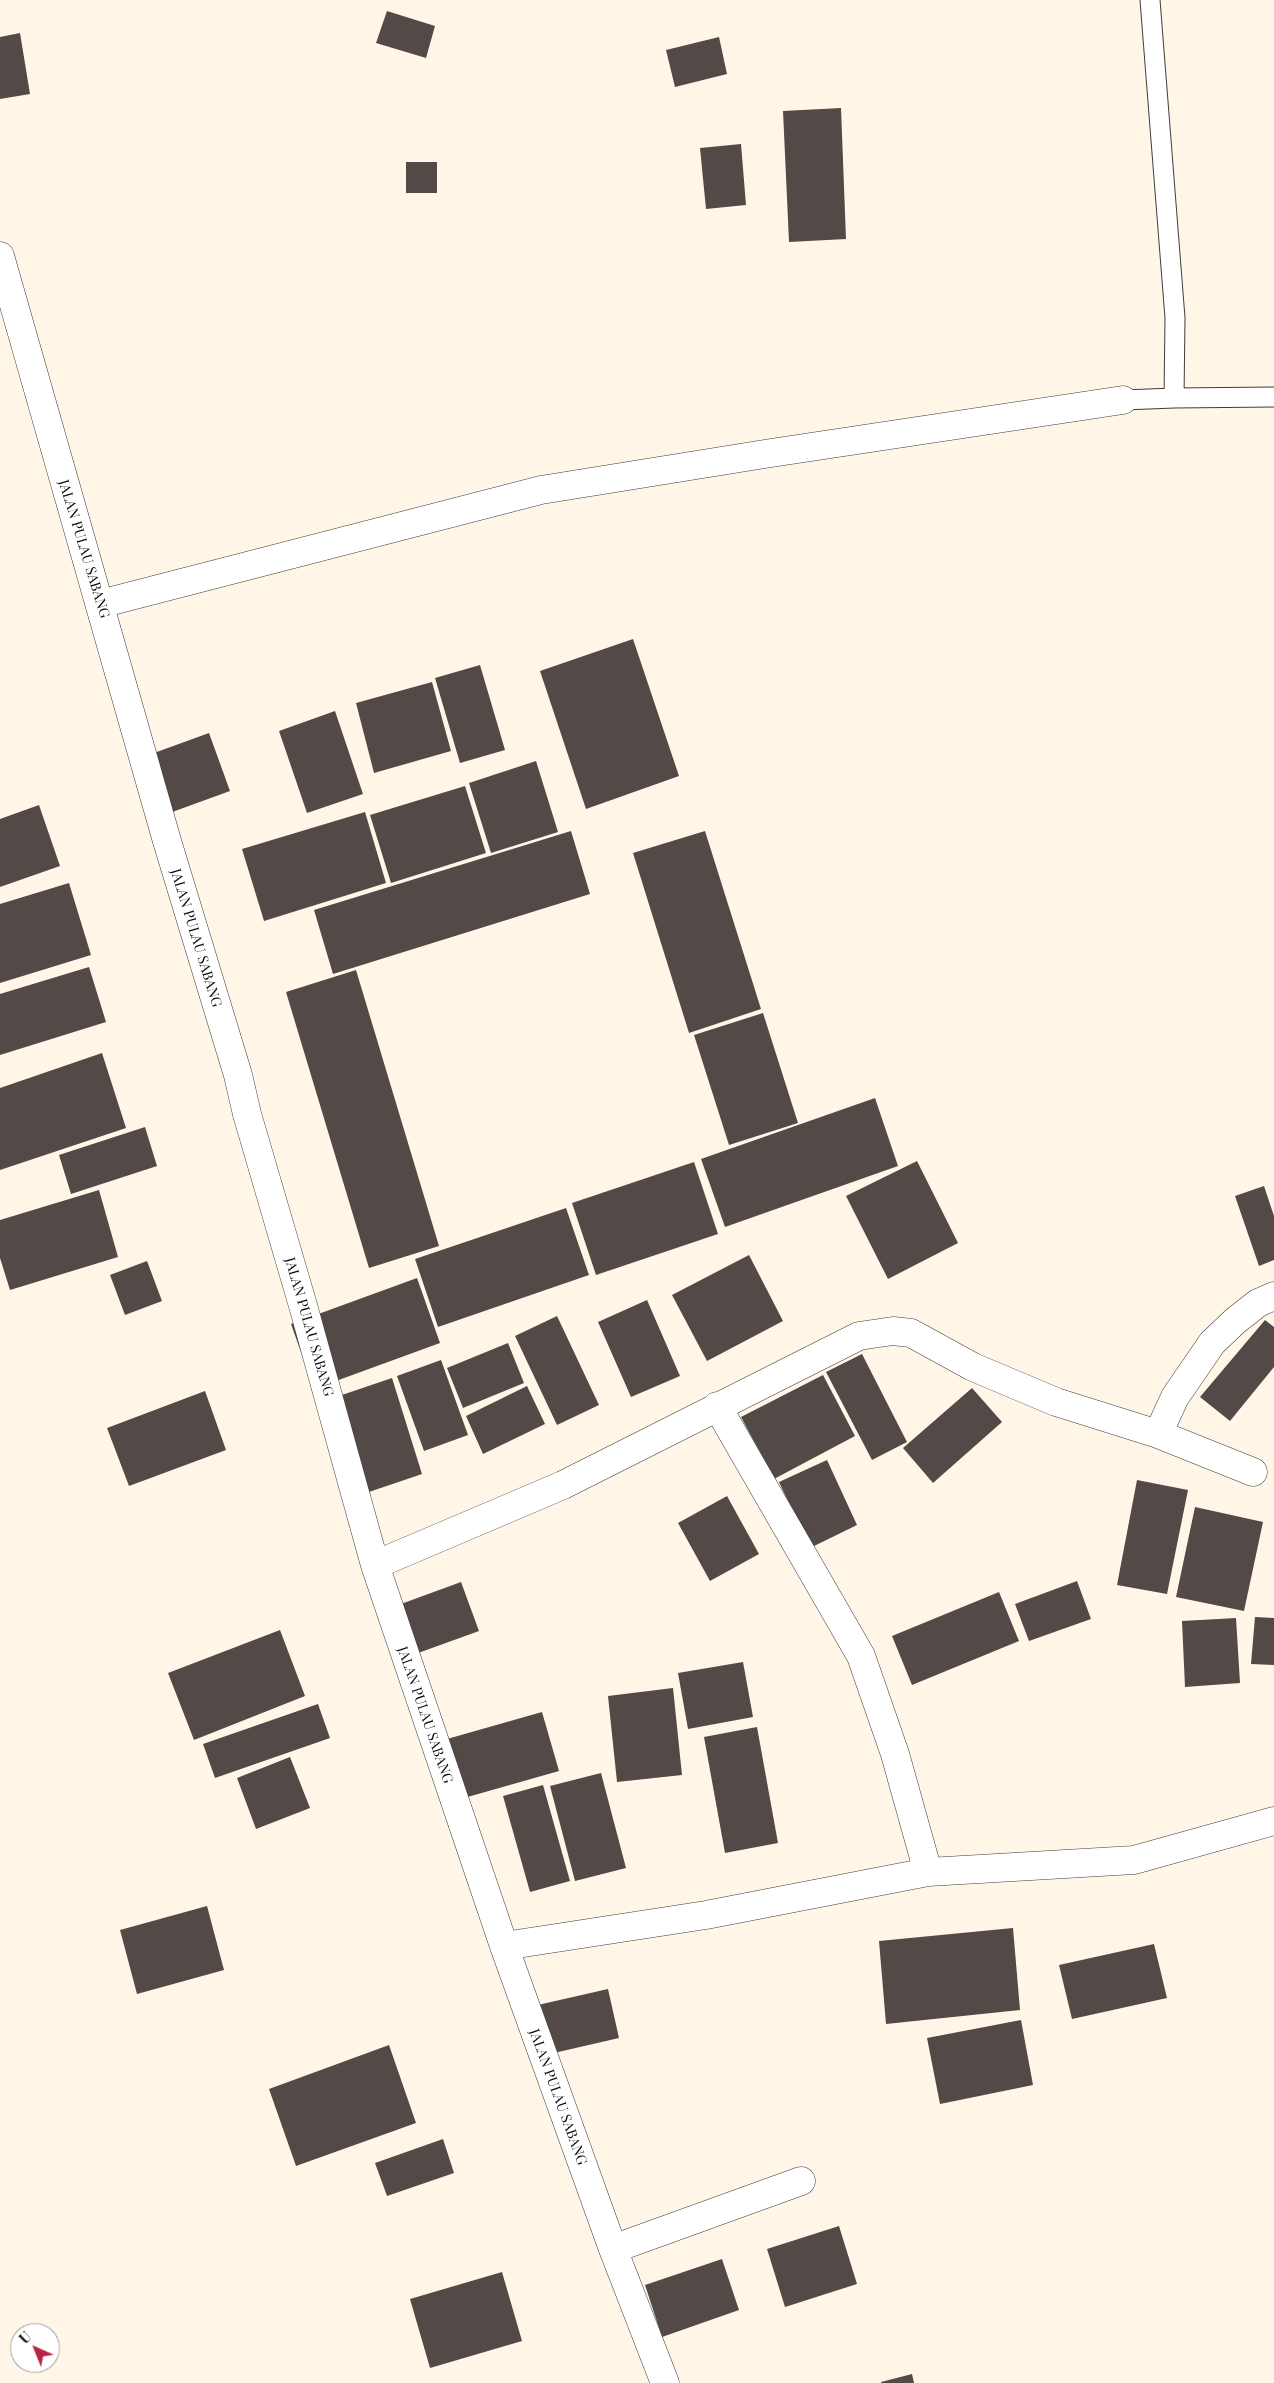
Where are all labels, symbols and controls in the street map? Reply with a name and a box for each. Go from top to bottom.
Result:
street label: JALAN PULAU SABANG [55,478,113,620]
street label: JALAN PULAU SABANG [167,867,225,1009]
street label: JALAN PULAU SABANG [281,1256,337,1398]
street label: JALAN PULAU SABANG [394,1644,456,1786]
street label: JALAN PULAU SABANG [526,2027,590,2167]
north arrow [10,2323,60,2373]
text: U [15,2327,35,2348]

